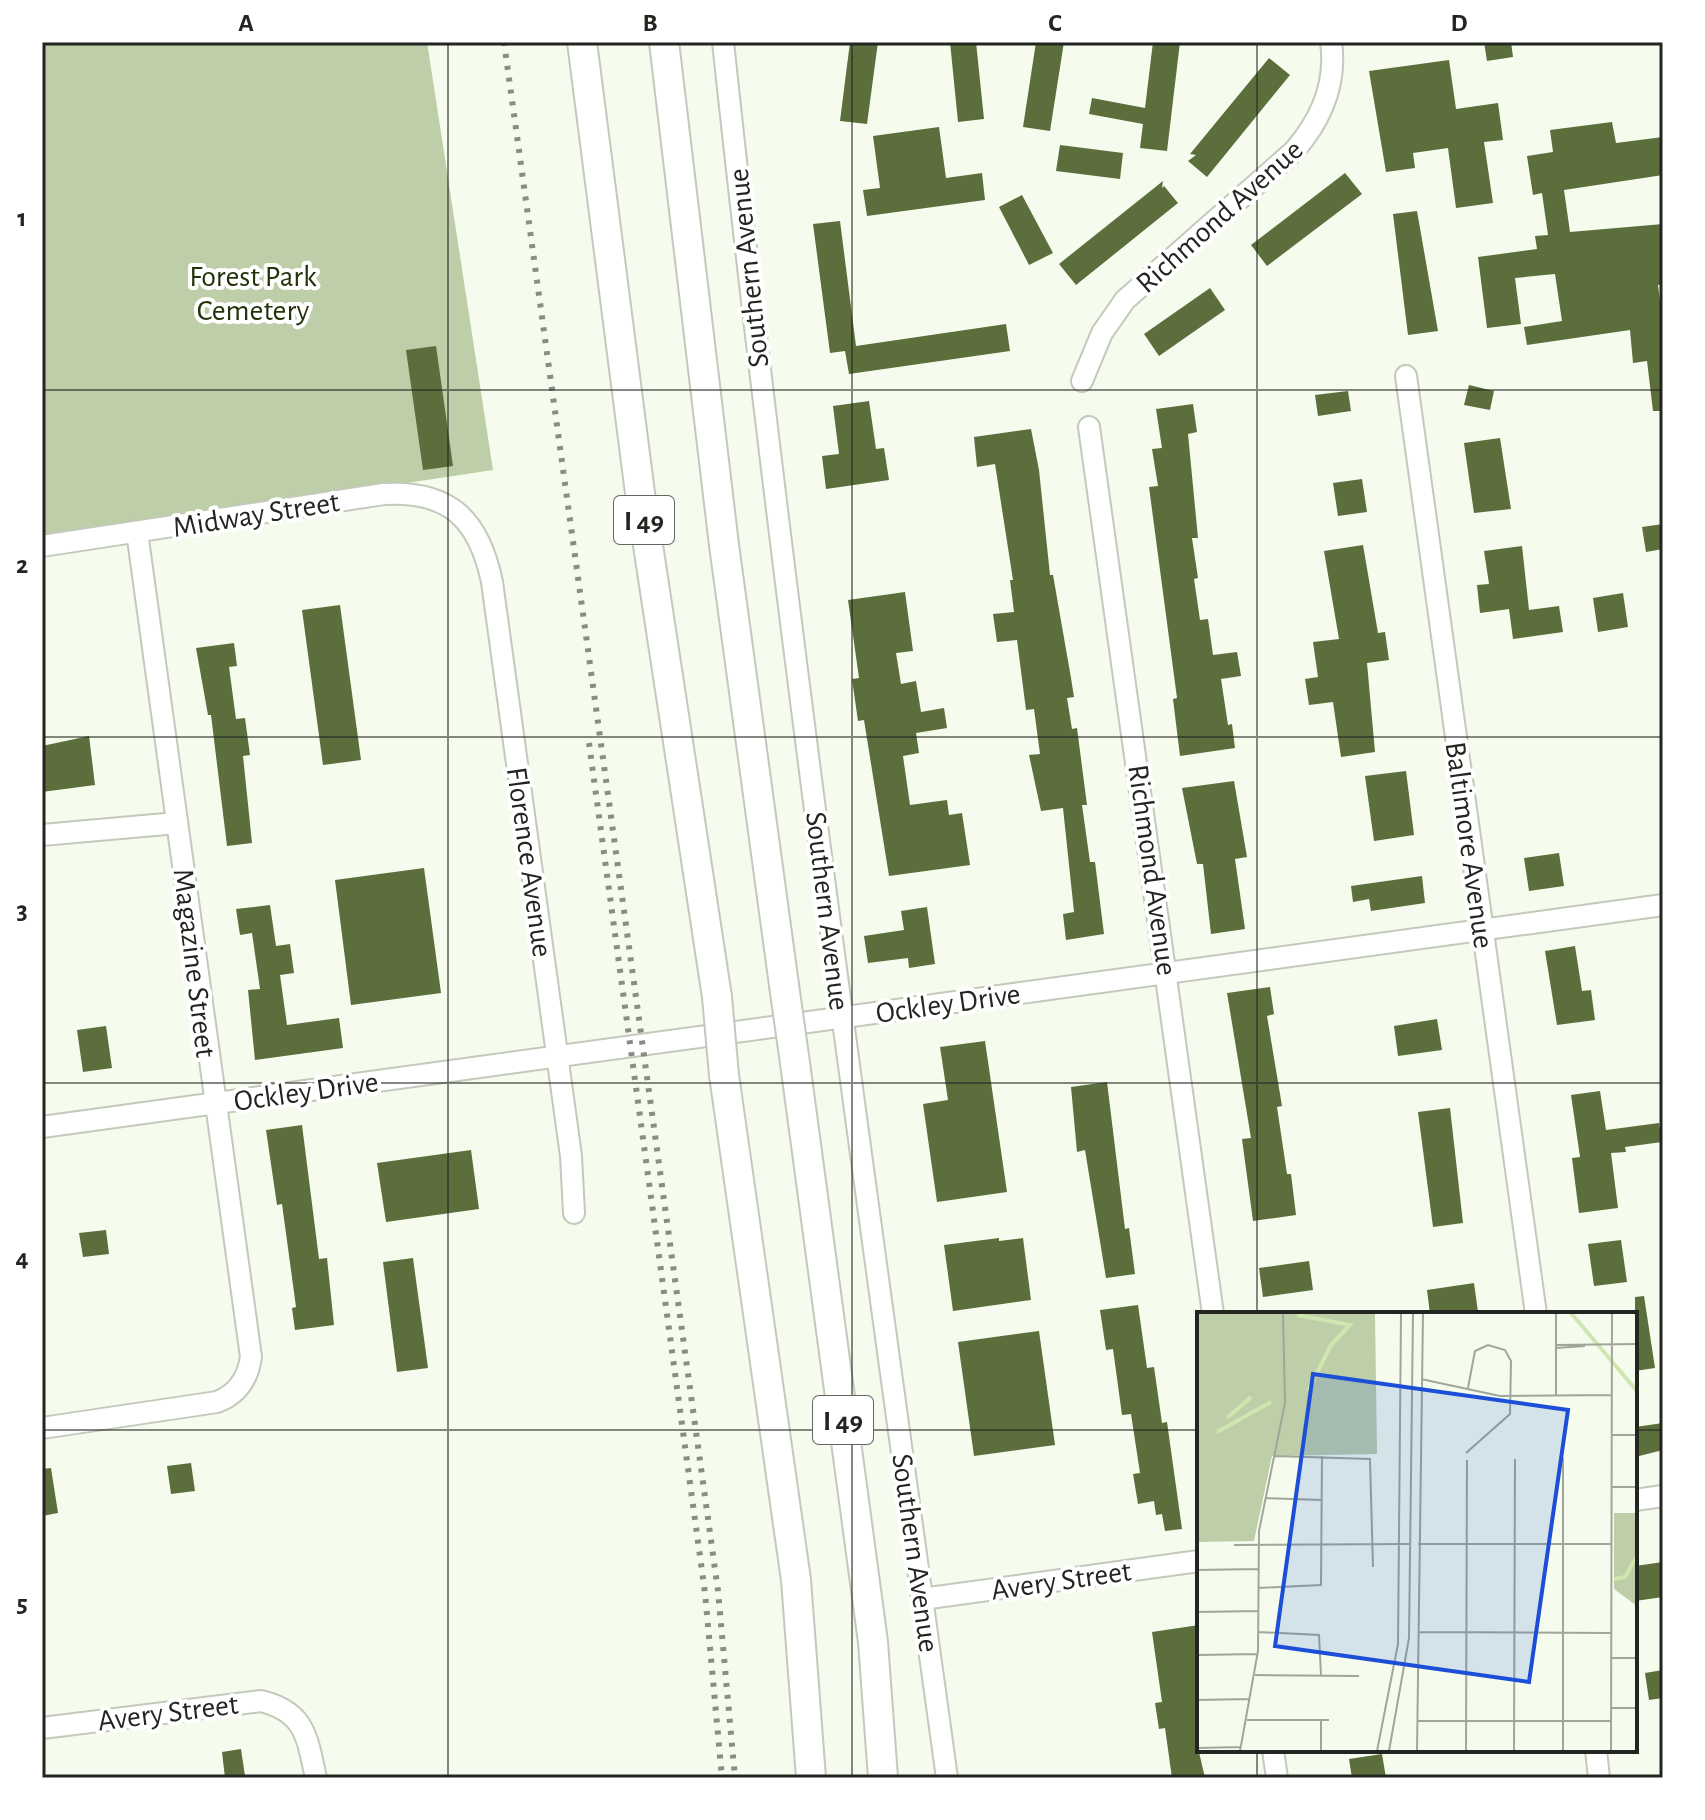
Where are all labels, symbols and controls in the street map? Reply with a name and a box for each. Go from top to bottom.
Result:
text: A [238,10,254,36]
text: B [642,10,658,36]
text: C [1048,10,1062,36]
text: D [1450,10,1468,36]
street label: Richmond Avenue [1131,134,1309,299]
street label: Southern Avenue [724,167,774,369]
text: 1 [17,205,27,231]
park label: Forest Park Cemetery [189,262,317,326]
street label: Midway Street [171,487,342,543]
road number: I 49 [614,496,674,544]
text: 2 [16,552,28,578]
street label: Baltimore Avenue [1440,740,1498,950]
street label: Richmond Avenue [1122,763,1182,978]
street label: Florence Avenue [501,765,557,959]
street label: Southern Avenue [800,810,854,1012]
street label: Magazine Street [168,867,221,1060]
text: 3 [16,898,28,924]
street label: Ockley Drive [874,979,1022,1029]
street label: Ockley Drive [232,1067,380,1117]
text: 4 [15,1245,29,1271]
inset map [1197,1312,1637,1752]
road number: I 49 [813,1396,873,1444]
street label: Southern Avenue [886,1452,944,1654]
street label: Avery Street [989,1556,1134,1606]
text: 5 [16,1591,28,1617]
street label: Avery Street [96,1689,240,1736]

